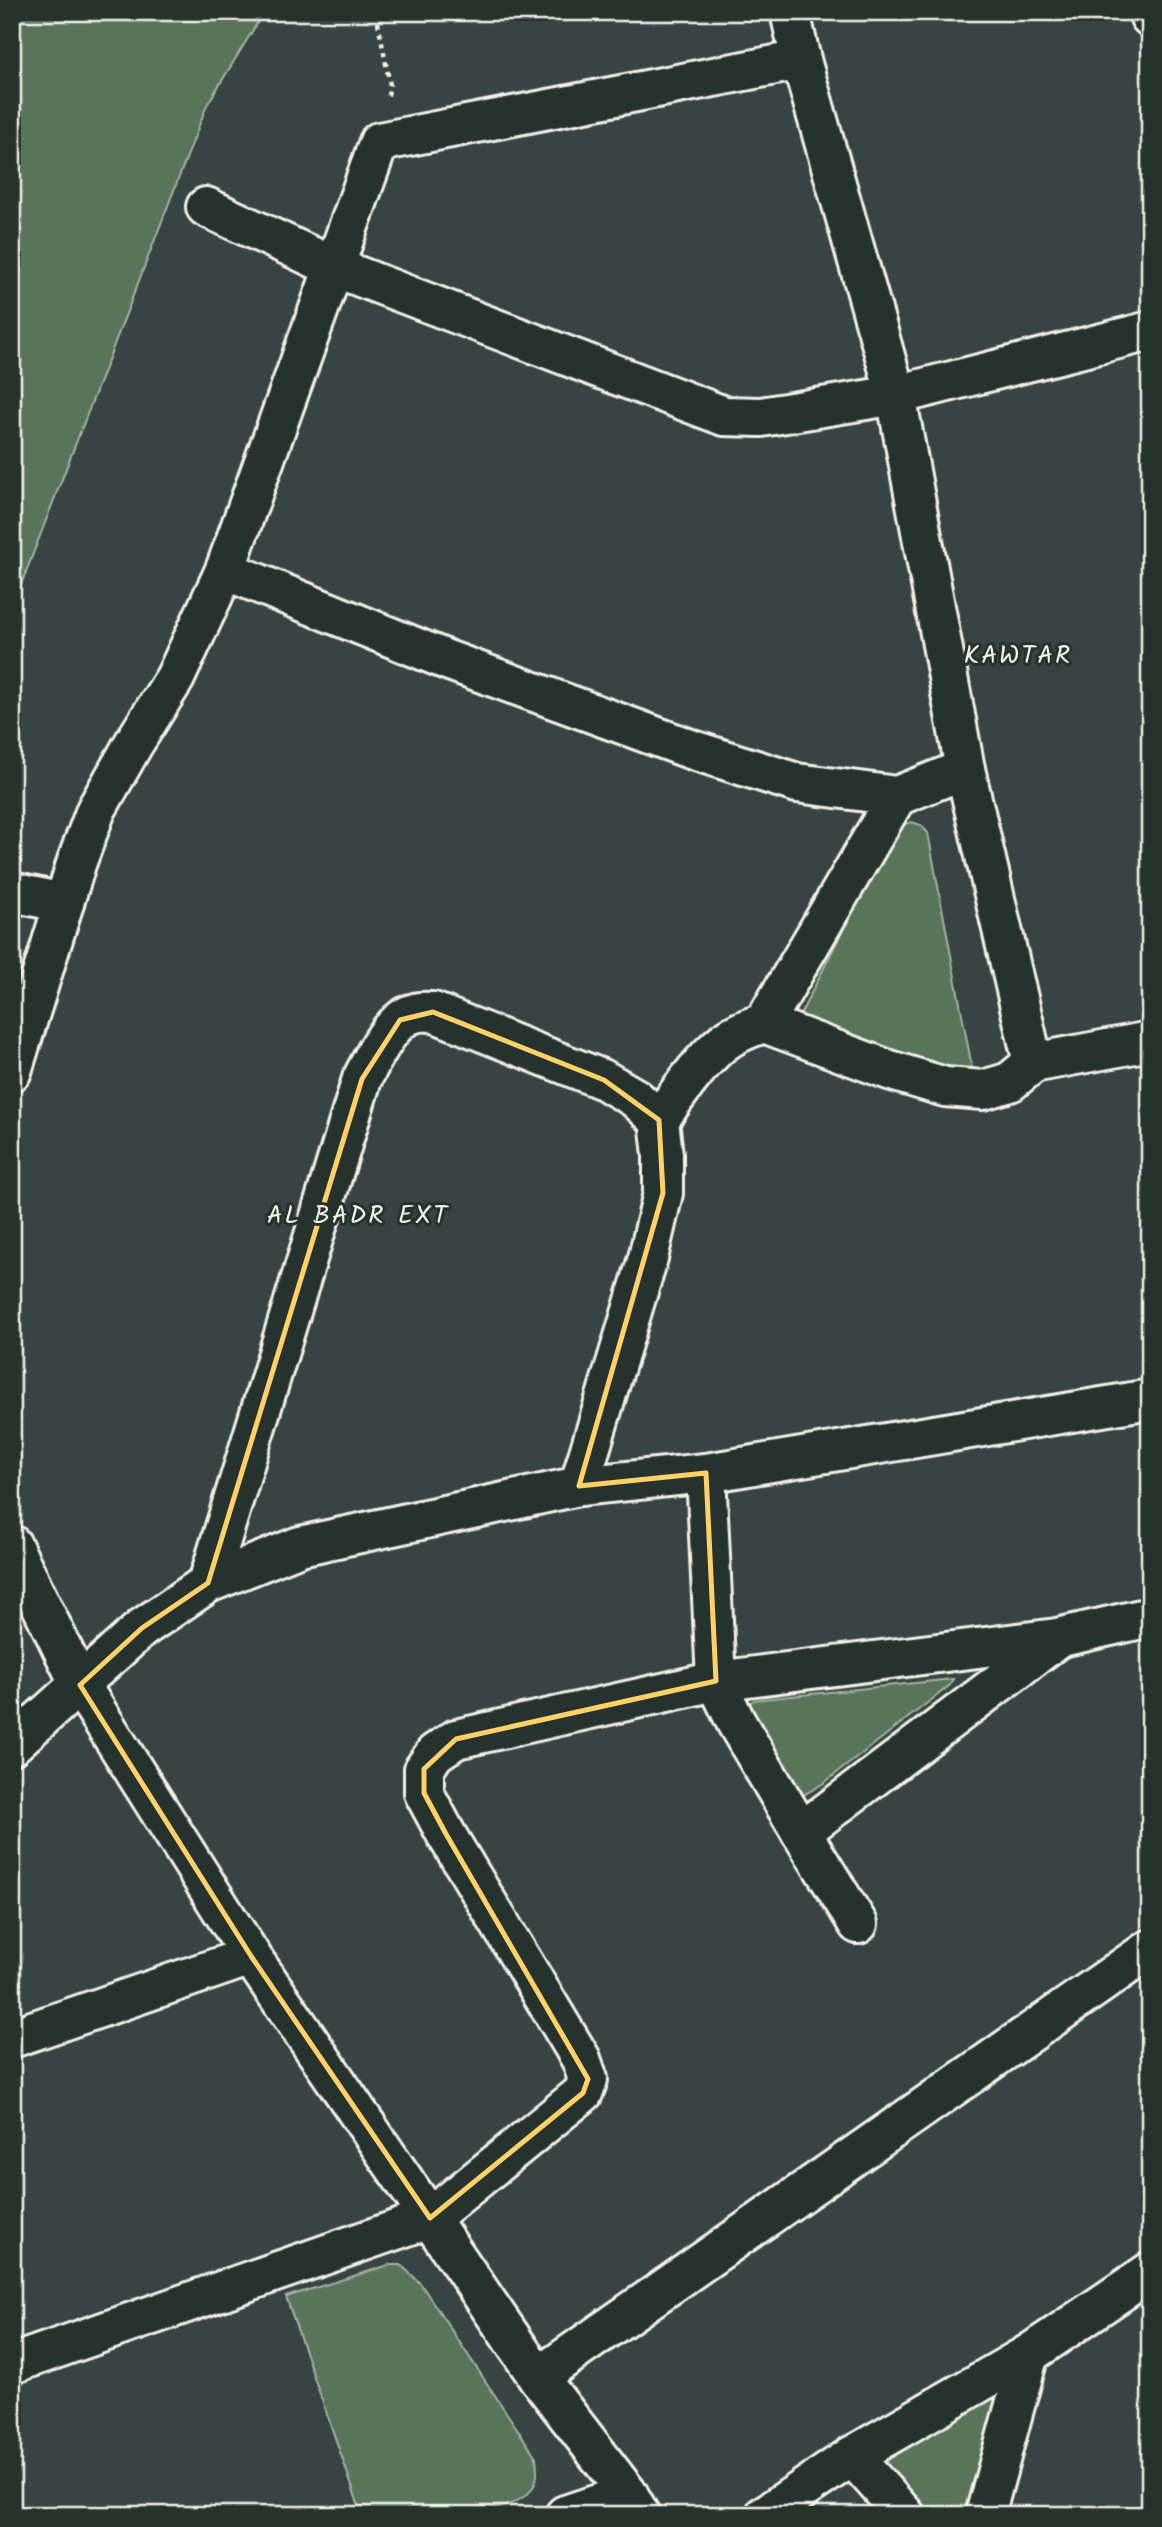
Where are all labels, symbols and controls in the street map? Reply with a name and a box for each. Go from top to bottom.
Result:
district label: KAWTAR [964,635,1072,677]
district label: AL BADR EXT [267,1195,449,1237]

